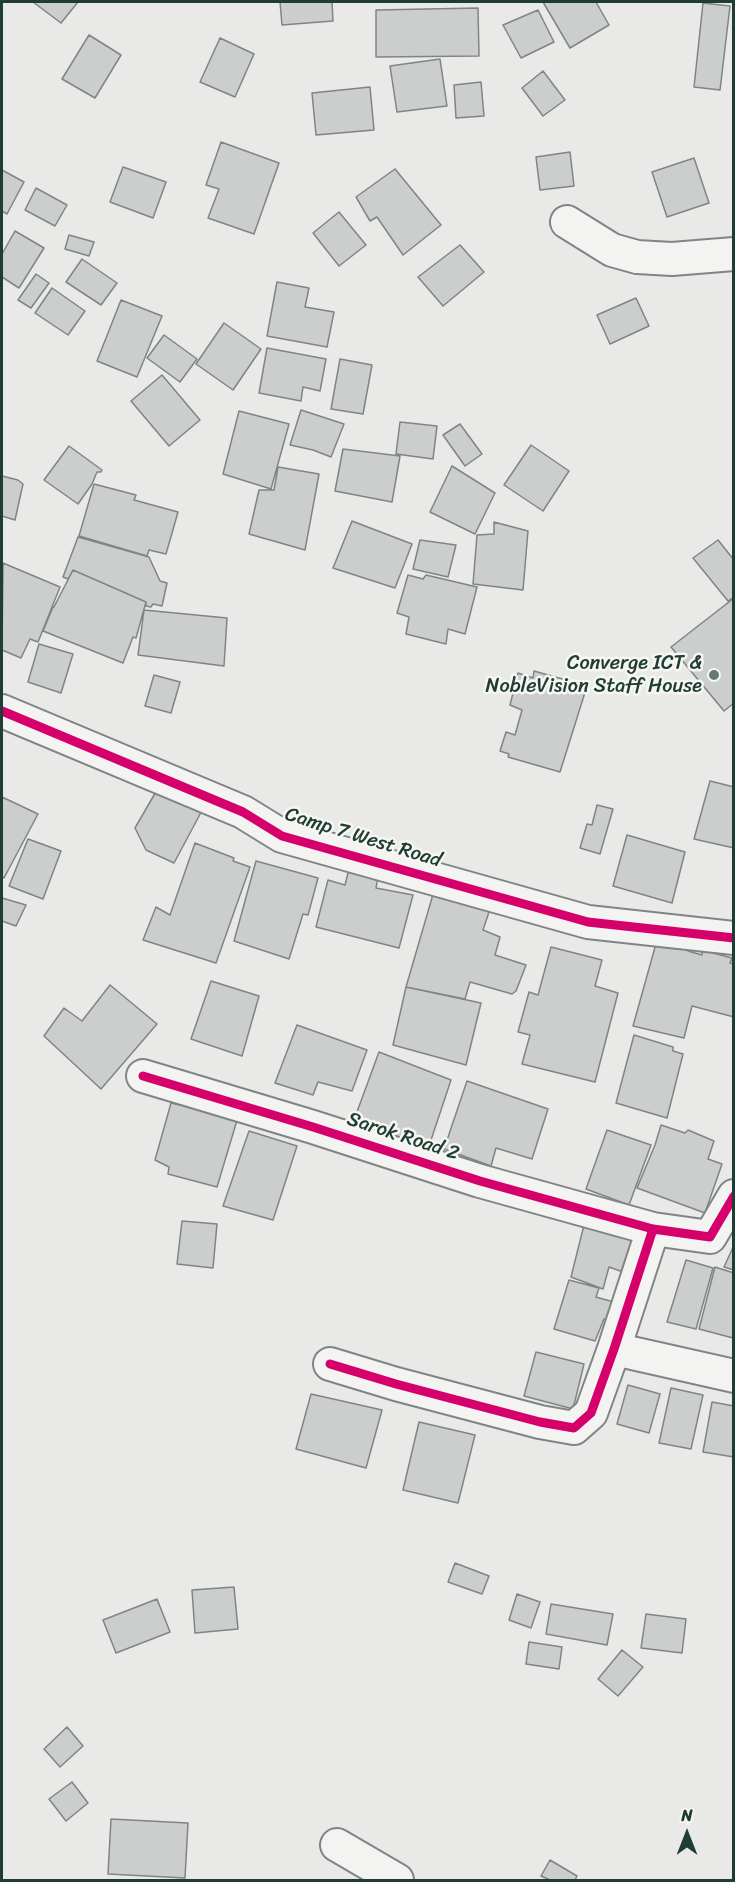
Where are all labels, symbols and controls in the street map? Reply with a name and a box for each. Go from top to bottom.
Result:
place label: Converge ICT & NobleVision Staff House [486,652,702,699]
marker: Converge ICT & NobleVision Staff House [707,668,721,682]
street label: Camp 7 West Road [282,803,444,873]
street label: Sarok Road 2 [344,1108,462,1166]
text: N [681,1801,693,1830]
north arrow [657,1804,717,1864]

